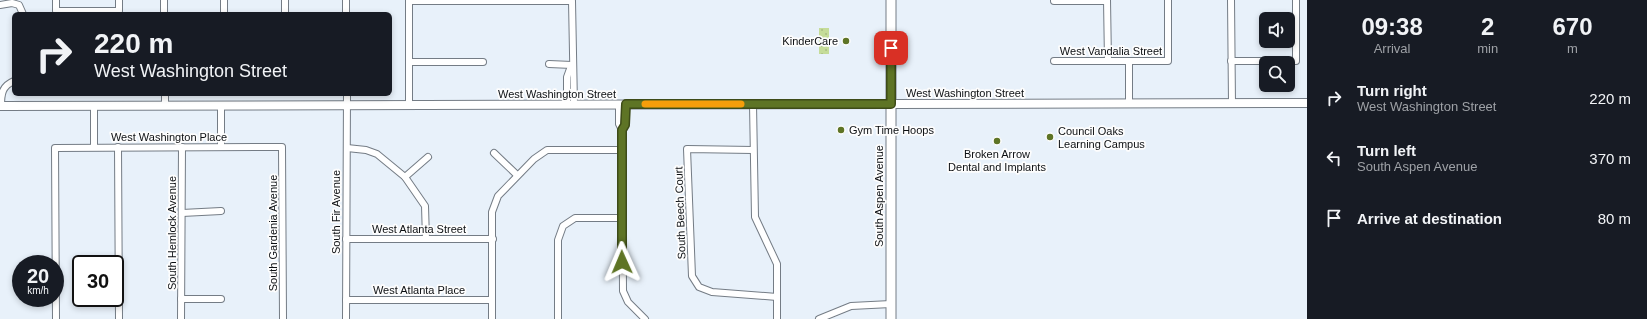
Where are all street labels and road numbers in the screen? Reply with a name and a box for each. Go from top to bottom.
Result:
street label: West Vandalia Street [1060,45,1162,57]
street label: West Washington Street [906,87,1024,99]
street label: West Washington Street [498,88,616,100]
street label: West Washington Place [111,131,227,143]
street label: South Aspen Avenue [873,145,885,247]
street label: South Beech Court [672,166,688,260]
street label: South Fir Avenue [330,170,342,254]
street label: South Gardenia Avenue [267,175,279,291]
street label: South Hemlock Avenue [166,176,178,290]
street label: West Atlanta Street [372,223,466,235]
street label: West Atlanta Place [373,284,465,296]

